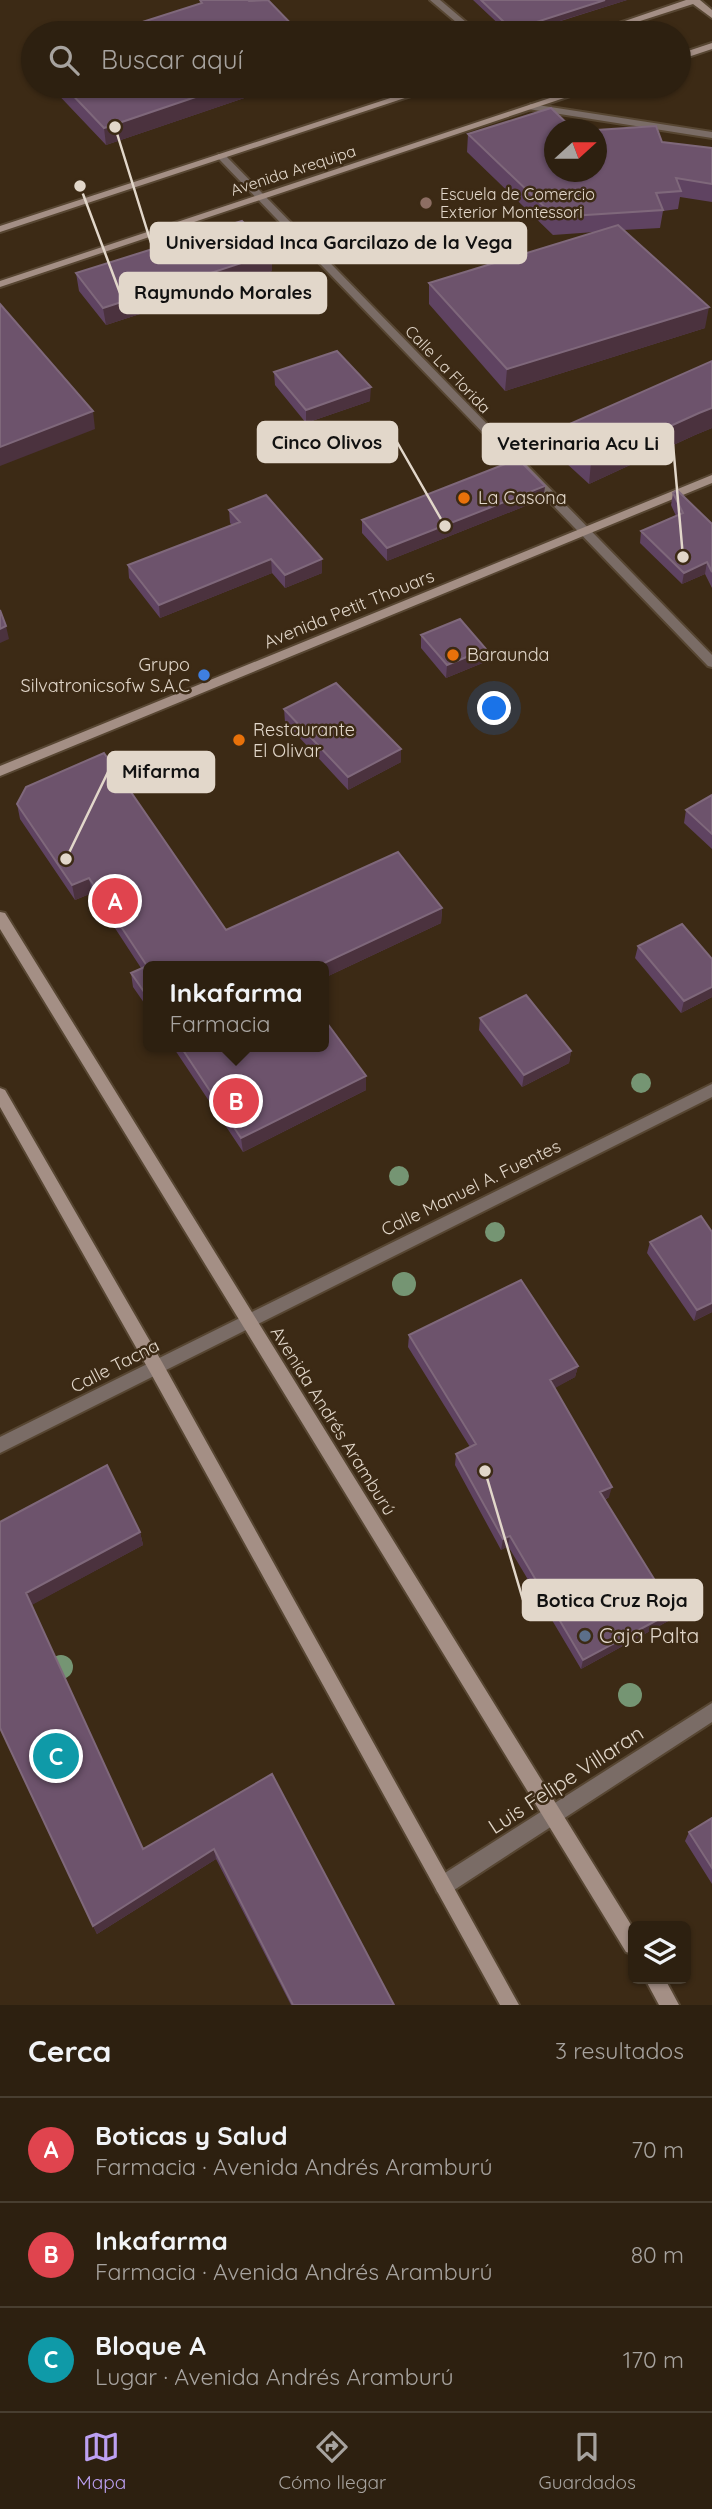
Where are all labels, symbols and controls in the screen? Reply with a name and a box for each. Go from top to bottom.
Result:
search box [21,21,691,98]
icon: search [45,41,83,79]
text: Buscar aquí [101,43,243,76]
north arrow [544,119,607,182]
street label: Avenida Arequipa [228,140,358,200]
place label: Escuela de Comercio Exterior Montessori [440,184,595,222]
marker: Escuela de Comercio Exterior Montessori [418,195,434,211]
callout: Universidad Inca Garcilazo de la Vega [151,223,526,263]
text: Universidad Inca Garcilazo de la Vega [166,230,512,254]
callout: Raymundo Morales [120,273,326,313]
text: Raymundo Morales [134,280,312,304]
street label: Calle La Florida [401,321,495,417]
callout: Cinco Olivos [258,422,397,462]
callout: Veterinaria Acu Li [483,424,673,464]
text: Cinco Olivos [272,430,382,454]
text: Veterinaria Acu Li [497,431,659,455]
place label: La Casona [478,486,567,509]
marker: La Casona [456,490,472,506]
street label: Avenida Petit Thouars [260,564,437,653]
place label: Baraunda [467,643,550,666]
marker: Baraunda [445,647,461,663]
place label: Grupo Silvatronicsofw S.A.C [21,653,190,697]
marker: Grupo Silvatronicsofw S.A.C [196,667,212,683]
your location [477,691,511,725]
place label: Restaurante El Olivar [253,718,355,762]
marker: Restaurante El Olivar [231,732,247,748]
callout: Mifarma [108,752,214,792]
text: Mifarma [122,759,200,783]
pin: A [92,875,138,927]
popup [143,961,329,1052]
text: Inkafarma [170,976,302,1009]
text: Farmacia [170,1009,271,1038]
pin: B [213,1075,259,1127]
street label: Calle Manuel A. Fuentes [377,1134,564,1241]
street label: Avenida Andrés Aramburú [266,1322,401,1520]
street label: Calle Tacna [67,1333,163,1398]
callout: Botica Cruz Roja [523,1580,702,1620]
text: Botica Cruz Roja [536,1588,688,1612]
place label: Caja Palta [599,1622,699,1648]
marker: Caja Palta [577,1628,593,1644]
street label: Luis Felipe Villaran [483,1719,648,1839]
pin: C [33,1730,79,1782]
map controls [628,1921,691,1984]
button: layers [628,1921,691,1984]
text: Cerca [28,2032,111,2070]
text: 3 resultados [555,2036,684,2065]
text: Boticas y Salud [95,2119,288,2152]
text: A [44,2135,58,2164]
text: 70 m [631,2135,684,2164]
text: Farmacia · Avenida Andrés Aramburú [95,2152,493,2181]
text: Inkafarma [95,2224,228,2257]
text: B [43,2240,59,2269]
text: 80 m [631,2240,684,2269]
text: Farmacia · Avenida Andrés Aramburú [95,2257,493,2286]
text: Bloque A [95,2329,206,2362]
text: C [44,2345,58,2374]
text: 170 m [623,2345,684,2374]
text: Lugar · Avenida Andrés Aramburú [95,2362,454,2391]
tab: Mapa [76,2428,126,2494]
tab: Cómo llegar [279,2428,386,2494]
tab: Guardados [539,2428,636,2494]

